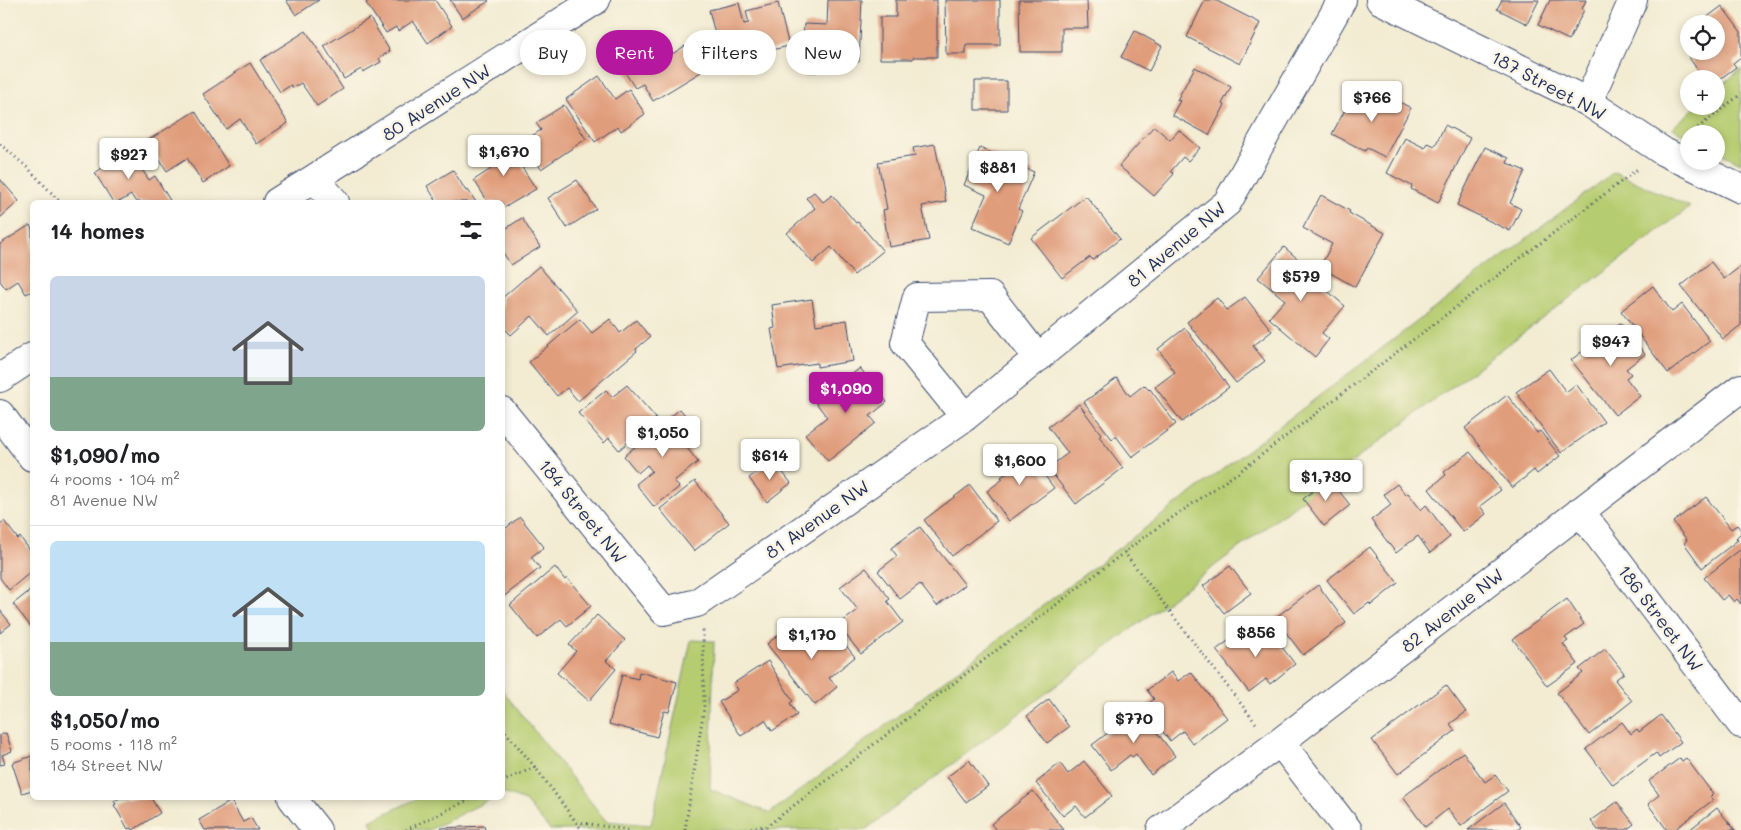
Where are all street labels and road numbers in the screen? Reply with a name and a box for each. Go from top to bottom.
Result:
street label: 187 Street NW [1487,45,1611,125]
street label: 80 Avenue NW [377,58,495,146]
street label: 81 Avenue NW [1122,196,1230,292]
street label: 184 Street NW [534,454,632,568]
street label: 81 Avenue NW [760,474,874,564]
street label: 186 Street NW [1613,560,1709,676]
street label: 82 Avenue NW [1396,562,1508,658]

